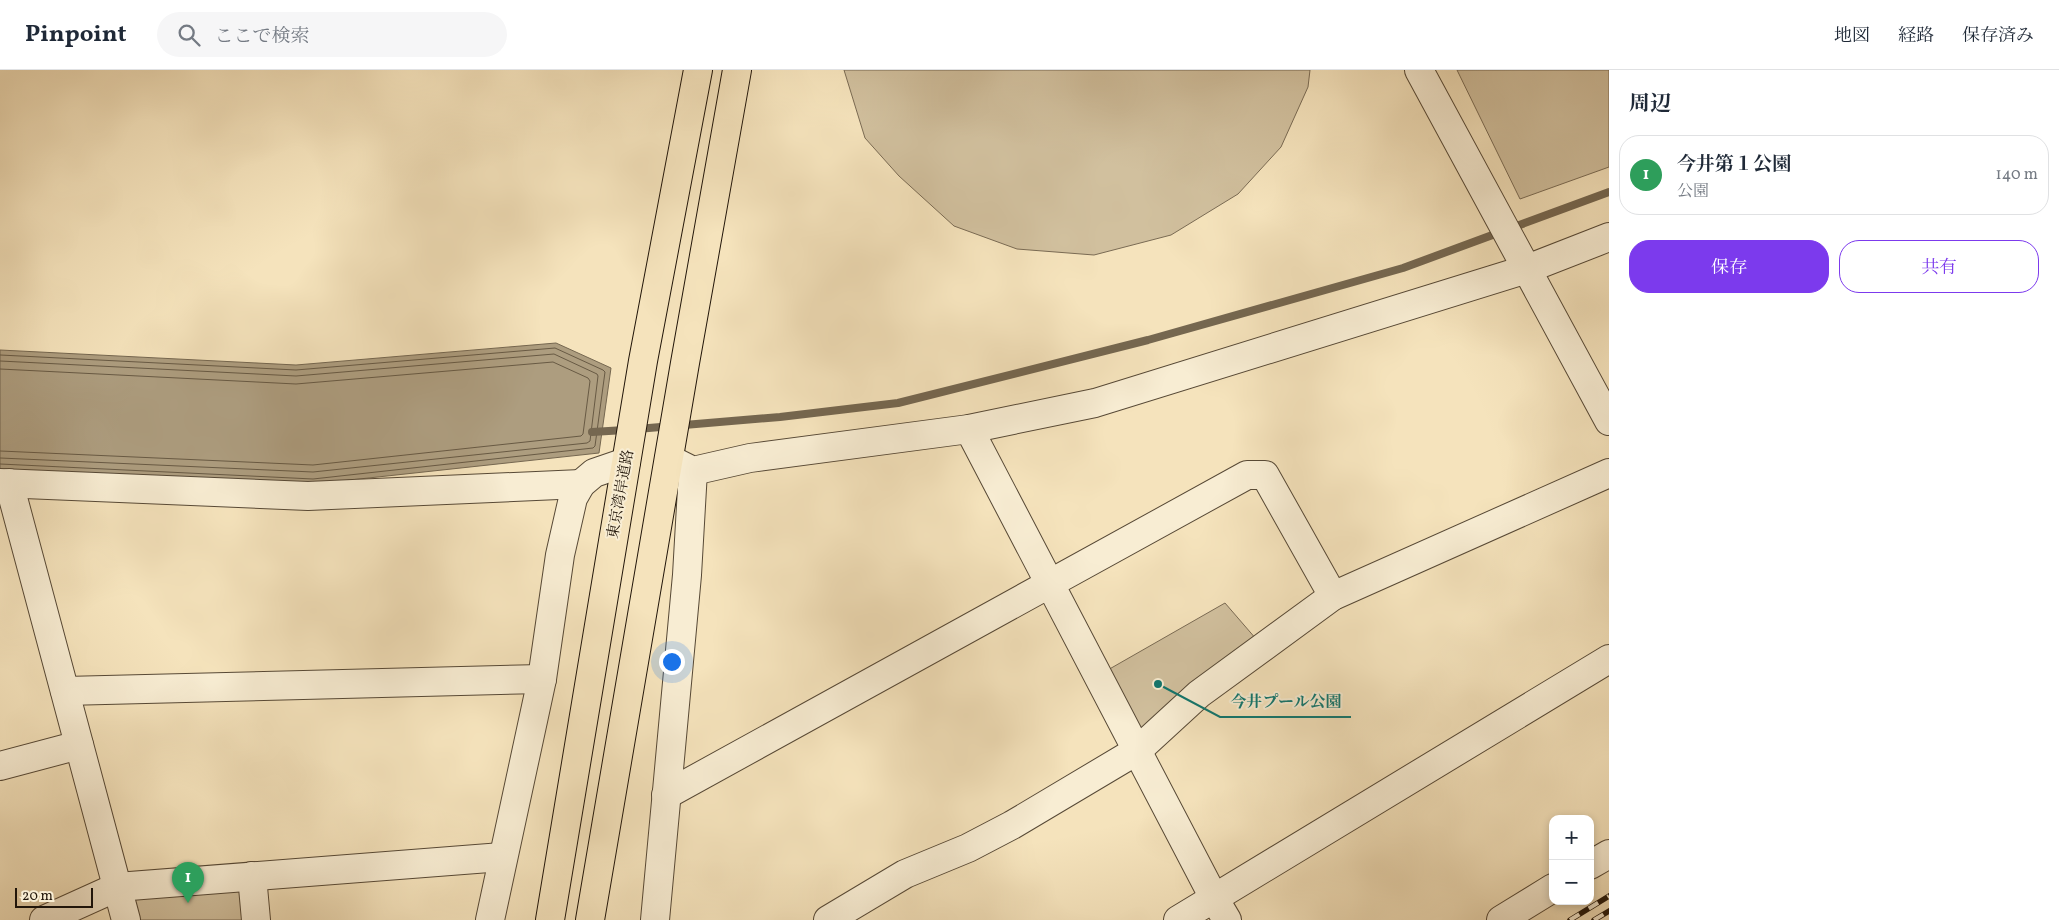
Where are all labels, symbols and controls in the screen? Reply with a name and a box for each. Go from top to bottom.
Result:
search box [157,12,507,57]
text: Pinpoint [25,18,127,52]
icon: search [175,21,203,49]
text: ここで検索 [215,24,310,50]
text: 地図 [1834,24,1870,49]
text: 経路 [1898,24,1934,49]
text: 保存済み [1962,24,2034,49]
text: 周辺 [1629,90,1671,119]
text: 今井第１公園 [1677,152,1791,178]
text: 1 [1643,164,1649,186]
text: 140 m [1996,164,2038,186]
text: 公園 [1677,181,1709,203]
button: 保存 [1629,240,1829,293]
button: 共有 [1839,240,2039,293]
street label: 東京湾岸道路 [603,448,640,540]
your location [659,649,685,675]
callout: 今井プール公園 [1220,686,1351,717]
text: 今井プール公園 [1230,692,1342,714]
map controls [1549,815,1594,905]
button: + [1549,815,1594,860]
button: − [1549,860,1594,905]
pin: 1 [172,862,204,903]
scale bar [15,885,92,908]
text: 20 m [22,887,53,906]

